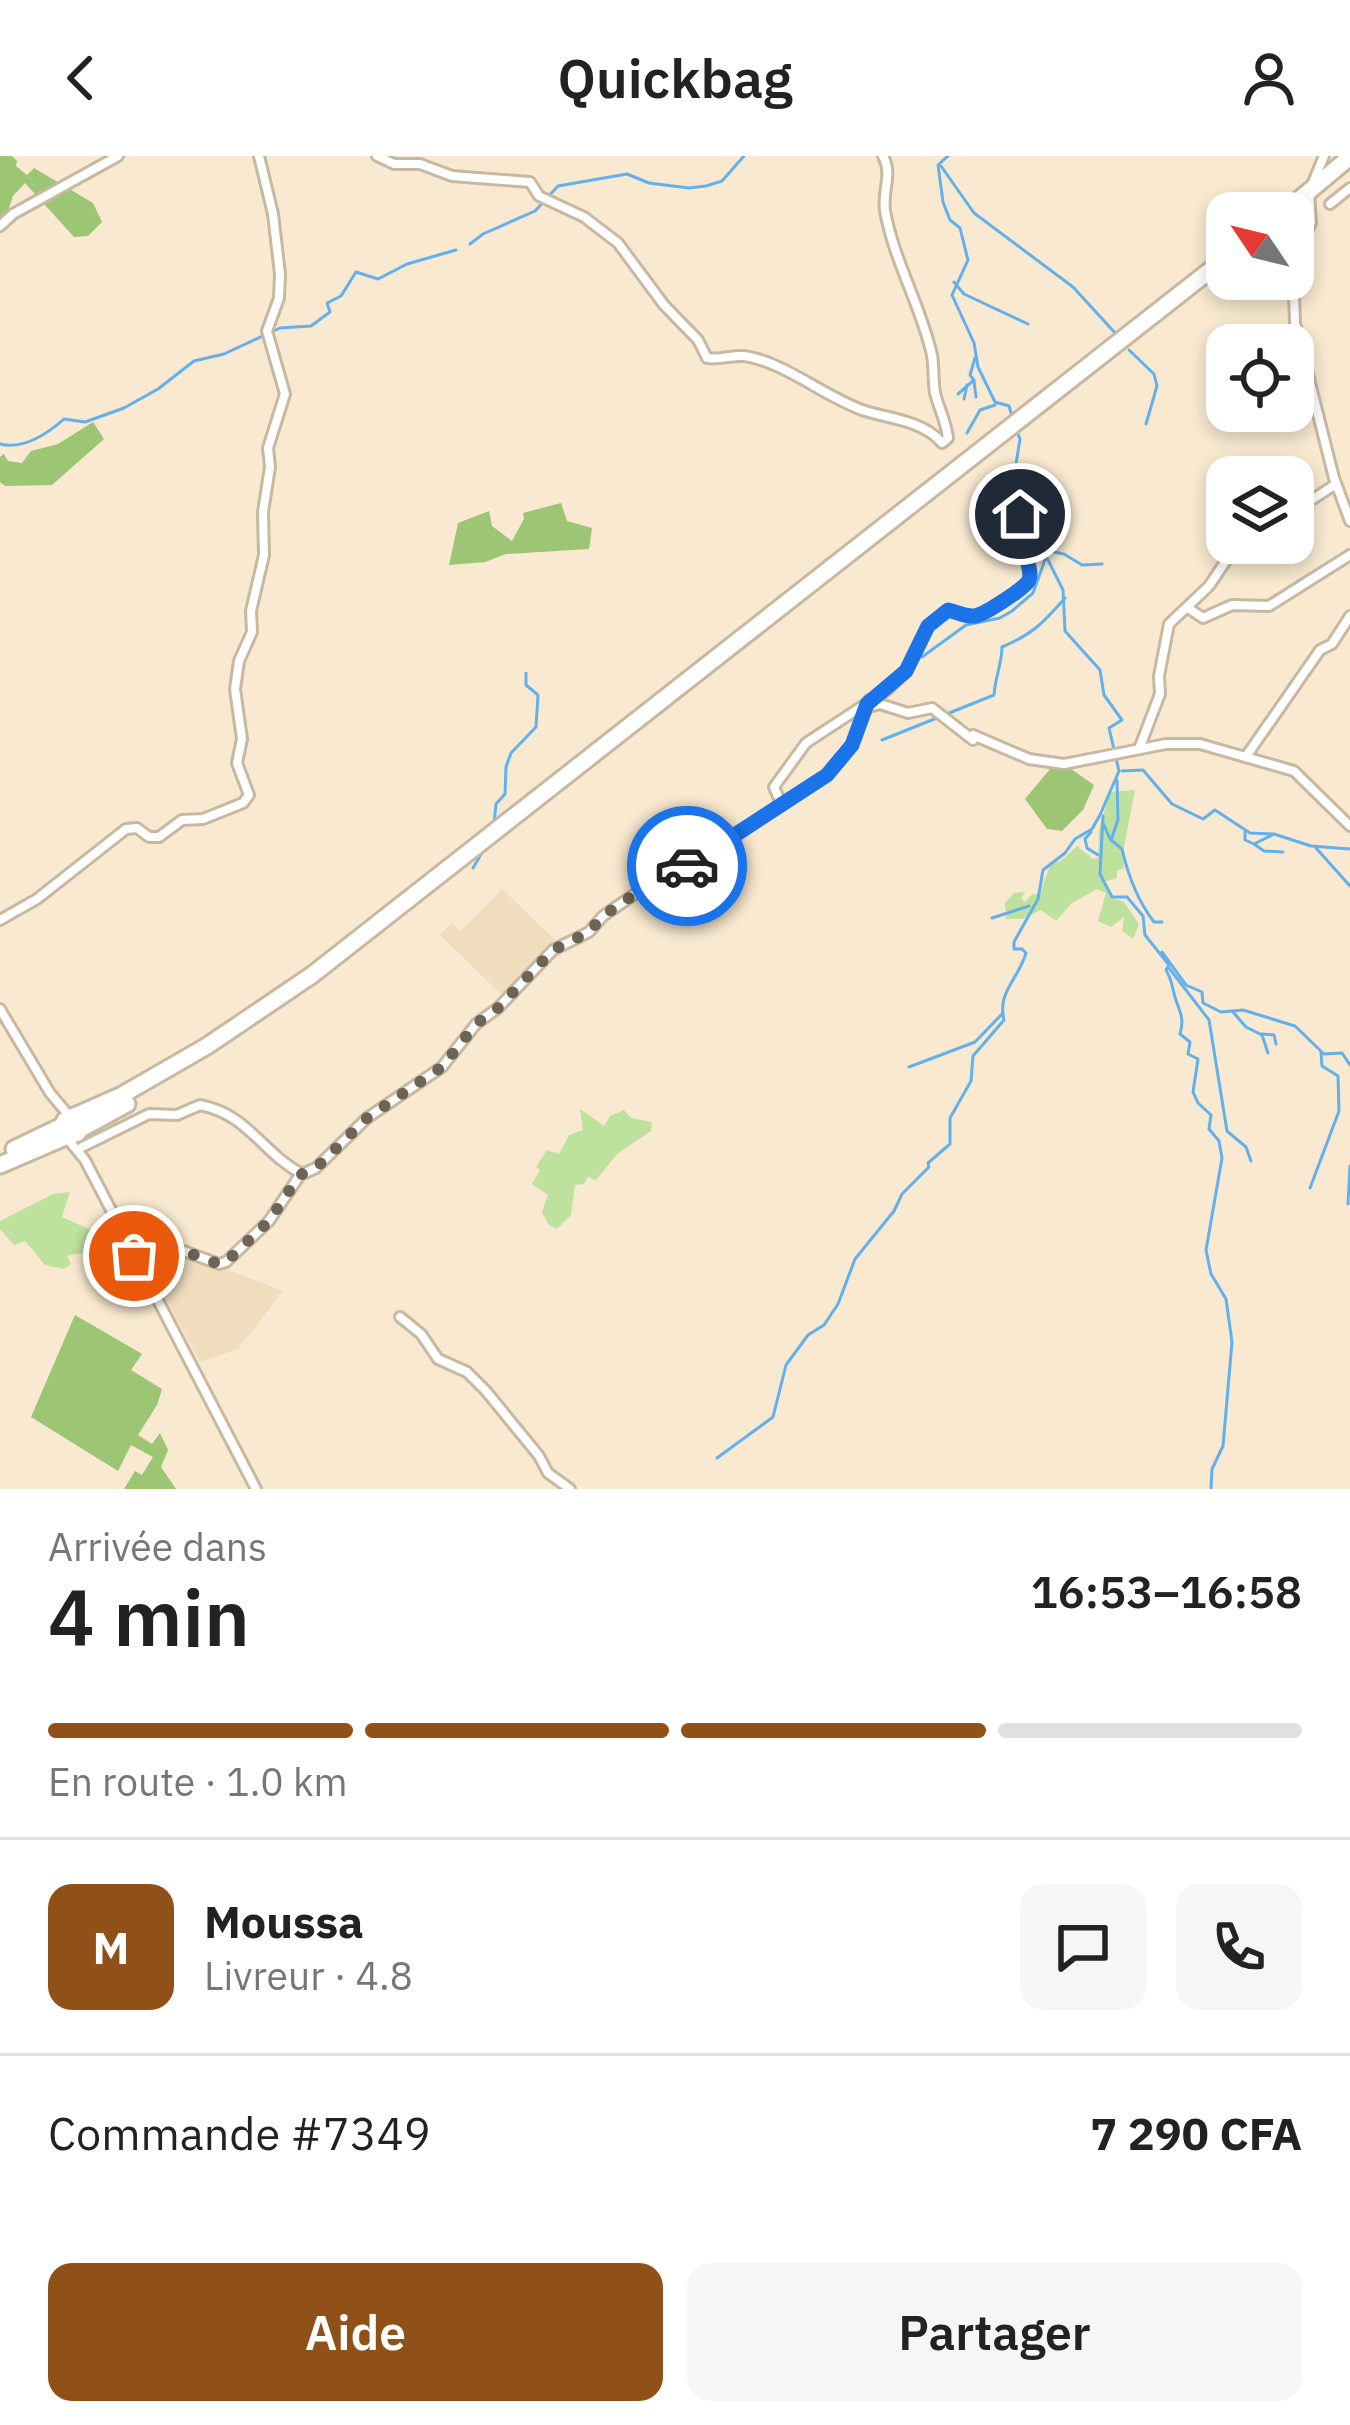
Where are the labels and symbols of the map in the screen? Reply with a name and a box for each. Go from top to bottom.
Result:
north arrow [1206,192,1314,300]
pin [969,463,1071,565]
courier [627,806,747,926]
pin [83,1205,185,1307]

